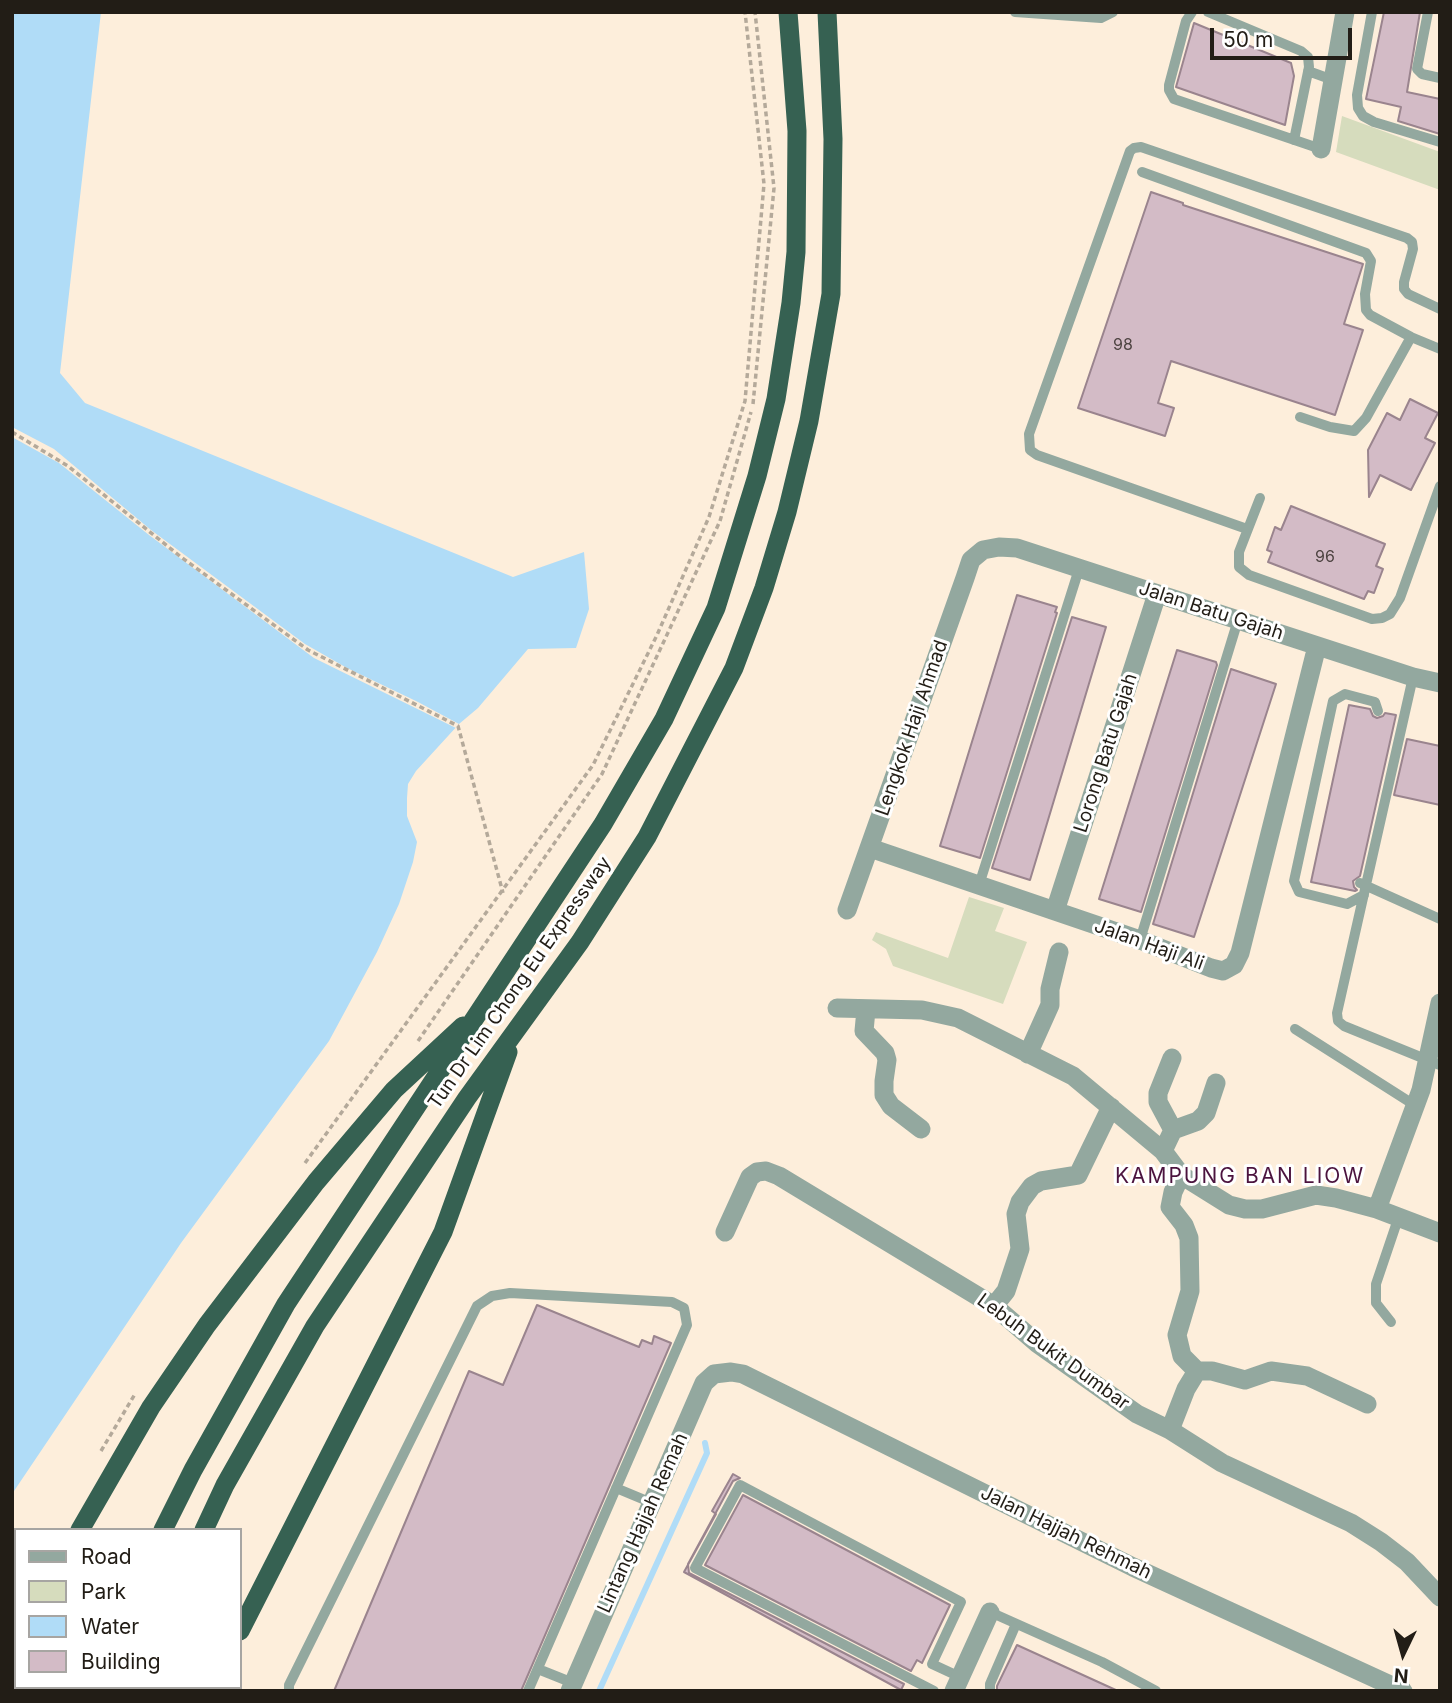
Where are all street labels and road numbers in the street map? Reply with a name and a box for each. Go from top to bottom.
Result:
street label: Jalan Batu Gajah [1136,577,1286,645]
street label: Lengkok Haji Ahmad [871,637,953,819]
street label: Lorong Batu Gajah [1070,671,1142,835]
street label: Tun Dr Lim Chong Eu Expressway [424,852,616,1114]
street label: Jalan Haji Ali [1091,915,1207,975]
street label: Lebuh Bukit Dumbar [972,1289,1134,1415]
street label: Lintang Hajjah Remah [593,1429,693,1617]
street label: Jalan Hajjah Rehmah [977,1482,1155,1584]

